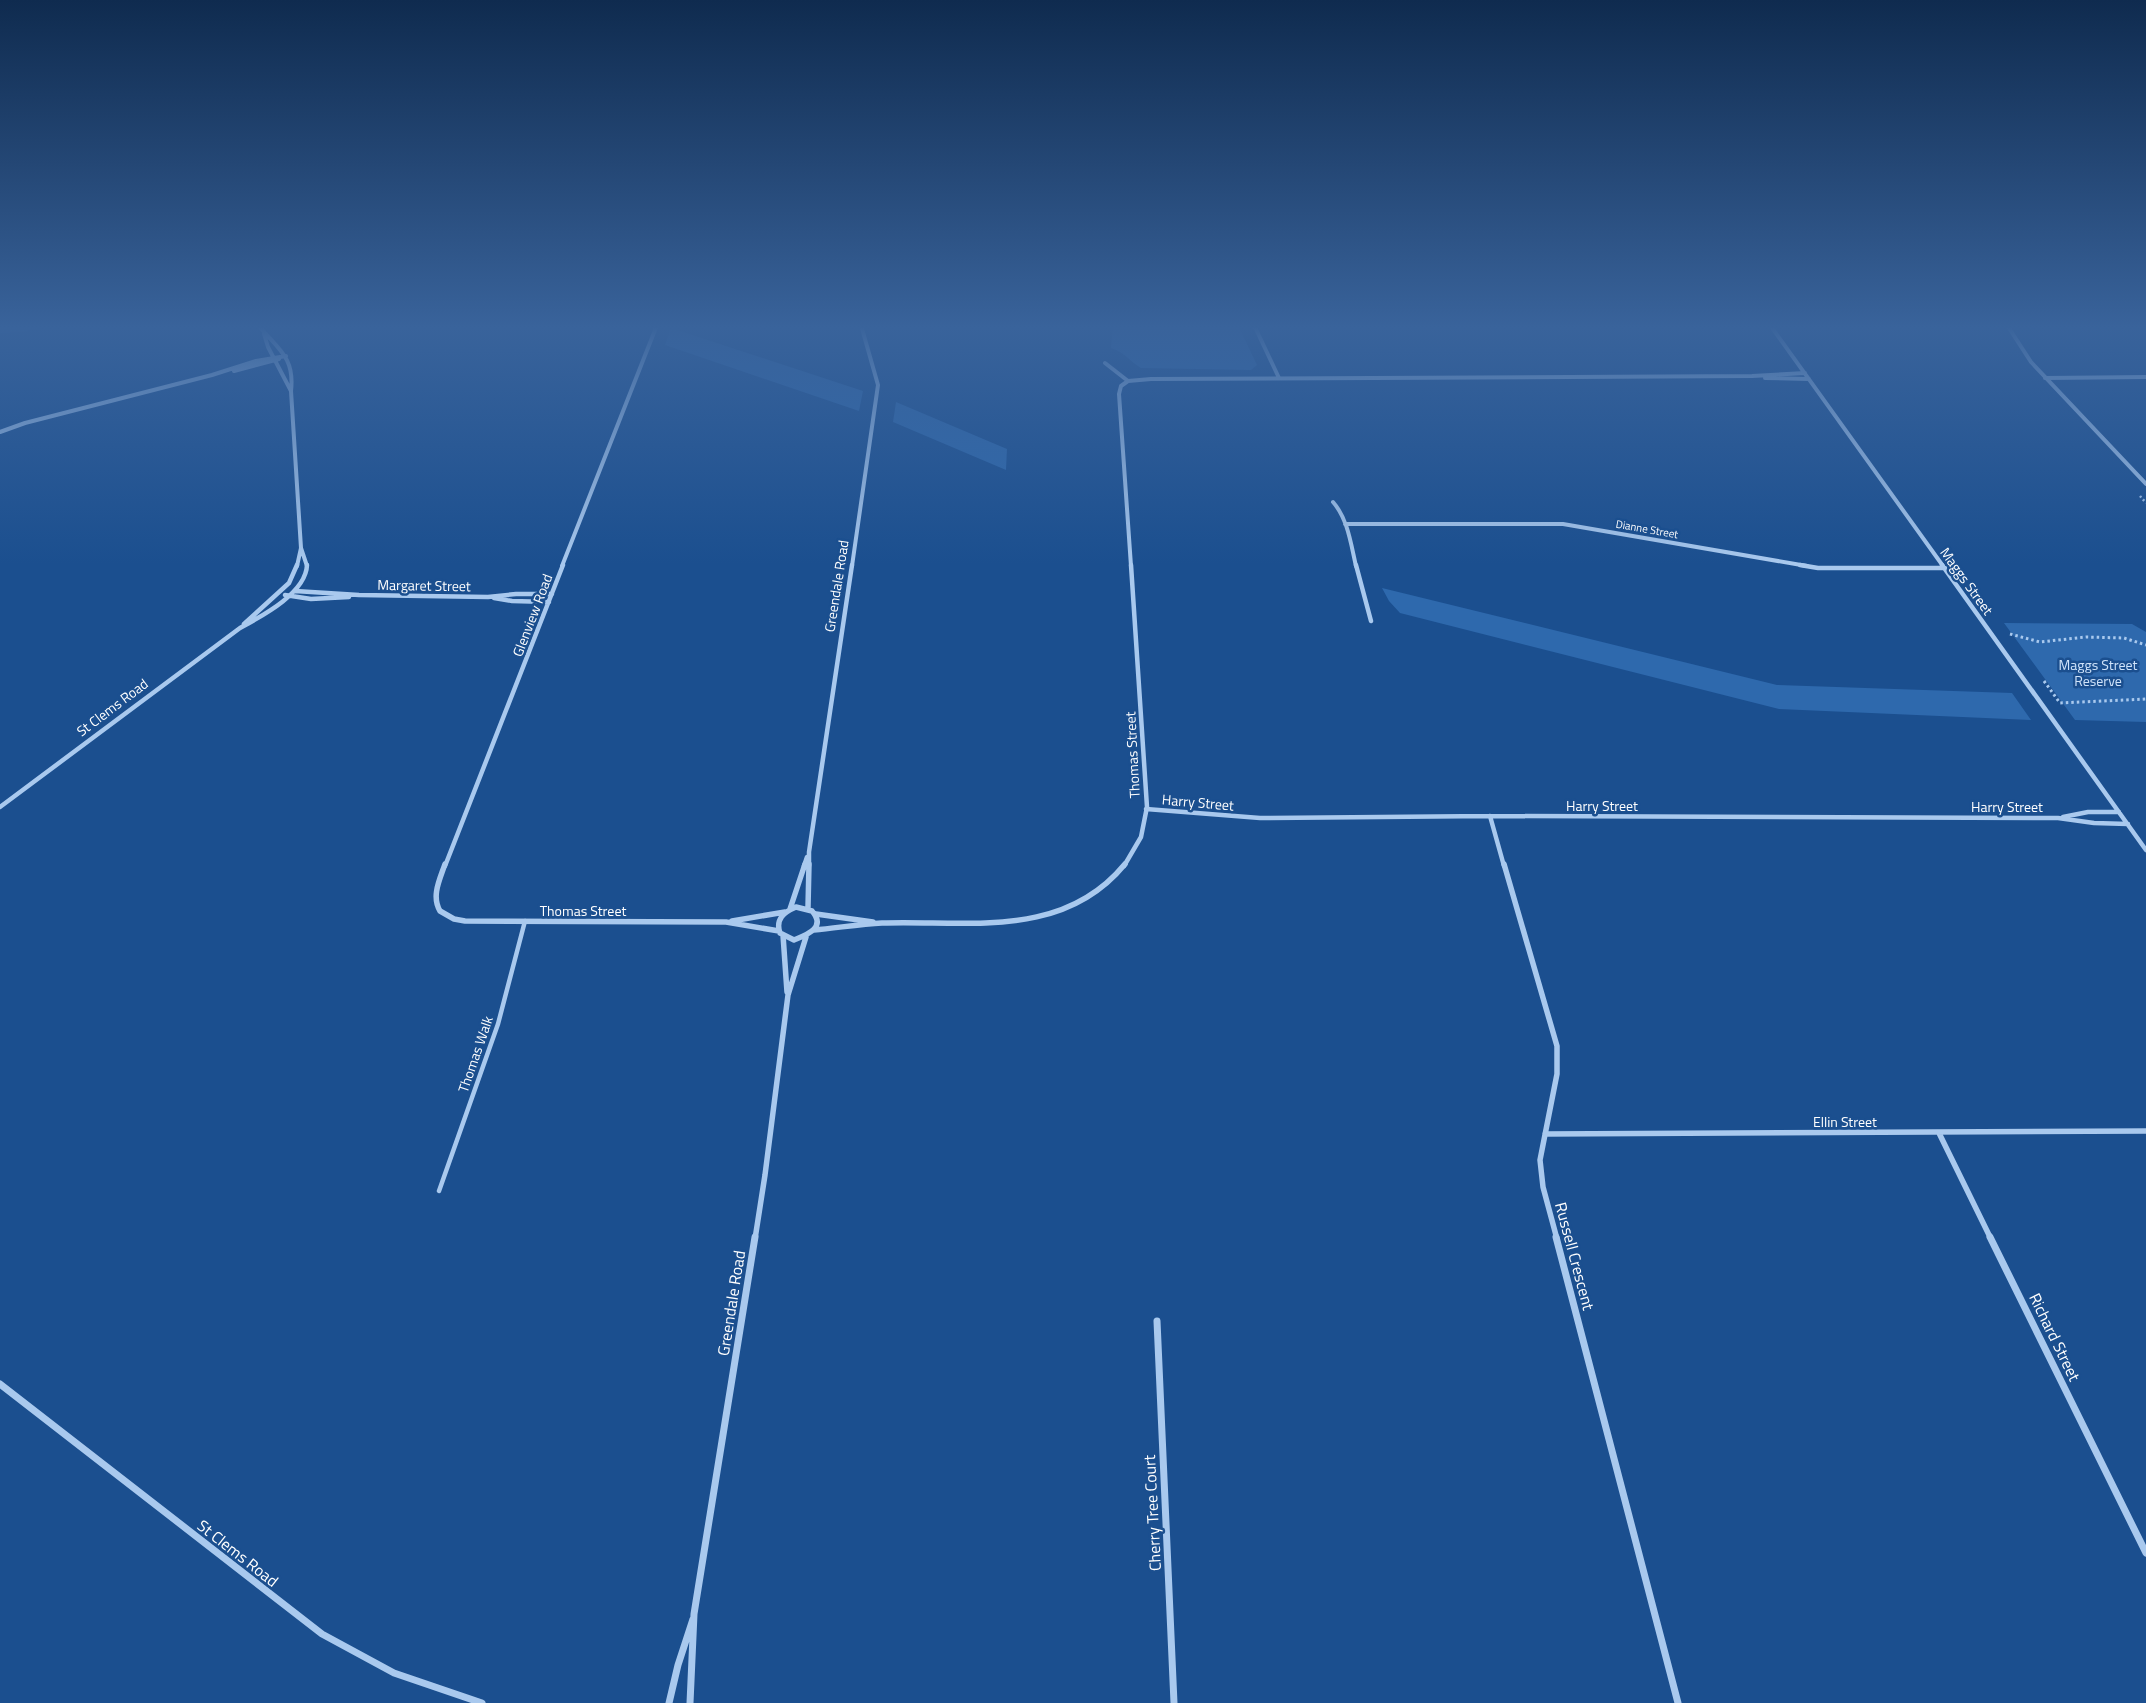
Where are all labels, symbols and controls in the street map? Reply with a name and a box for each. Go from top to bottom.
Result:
street label: Dianne Street [1615,516,1680,542]
street label: Greendale Road [818,538,854,634]
street label: Maggs Street [1935,543,1999,619]
street label: Glenview Road [507,571,557,659]
street label: Margaret Street [377,574,471,596]
park label: Maggs Street Reserve [2059,654,2138,691]
street label: St Clems Road [72,673,152,741]
street label: Thomas Street [1119,711,1145,799]
street label: Harry Street [1161,788,1235,816]
street label: Harry Street [1566,795,1638,816]
street label: Harry Street [1971,796,2043,817]
street label: Thomas Street [540,900,626,921]
street label: Thomas Walk [452,1013,498,1095]
street label: Ellin Street [1813,1111,1877,1132]
street label: Russell Crescent [1549,1199,1601,1313]
street label: Greendale Road [711,1249,751,1357]
street label: Richard Street [2023,1289,2087,1386]
street label: Cherry Tree Court [1137,1454,1167,1572]
street label: St Clems Road [192,1514,284,1592]

